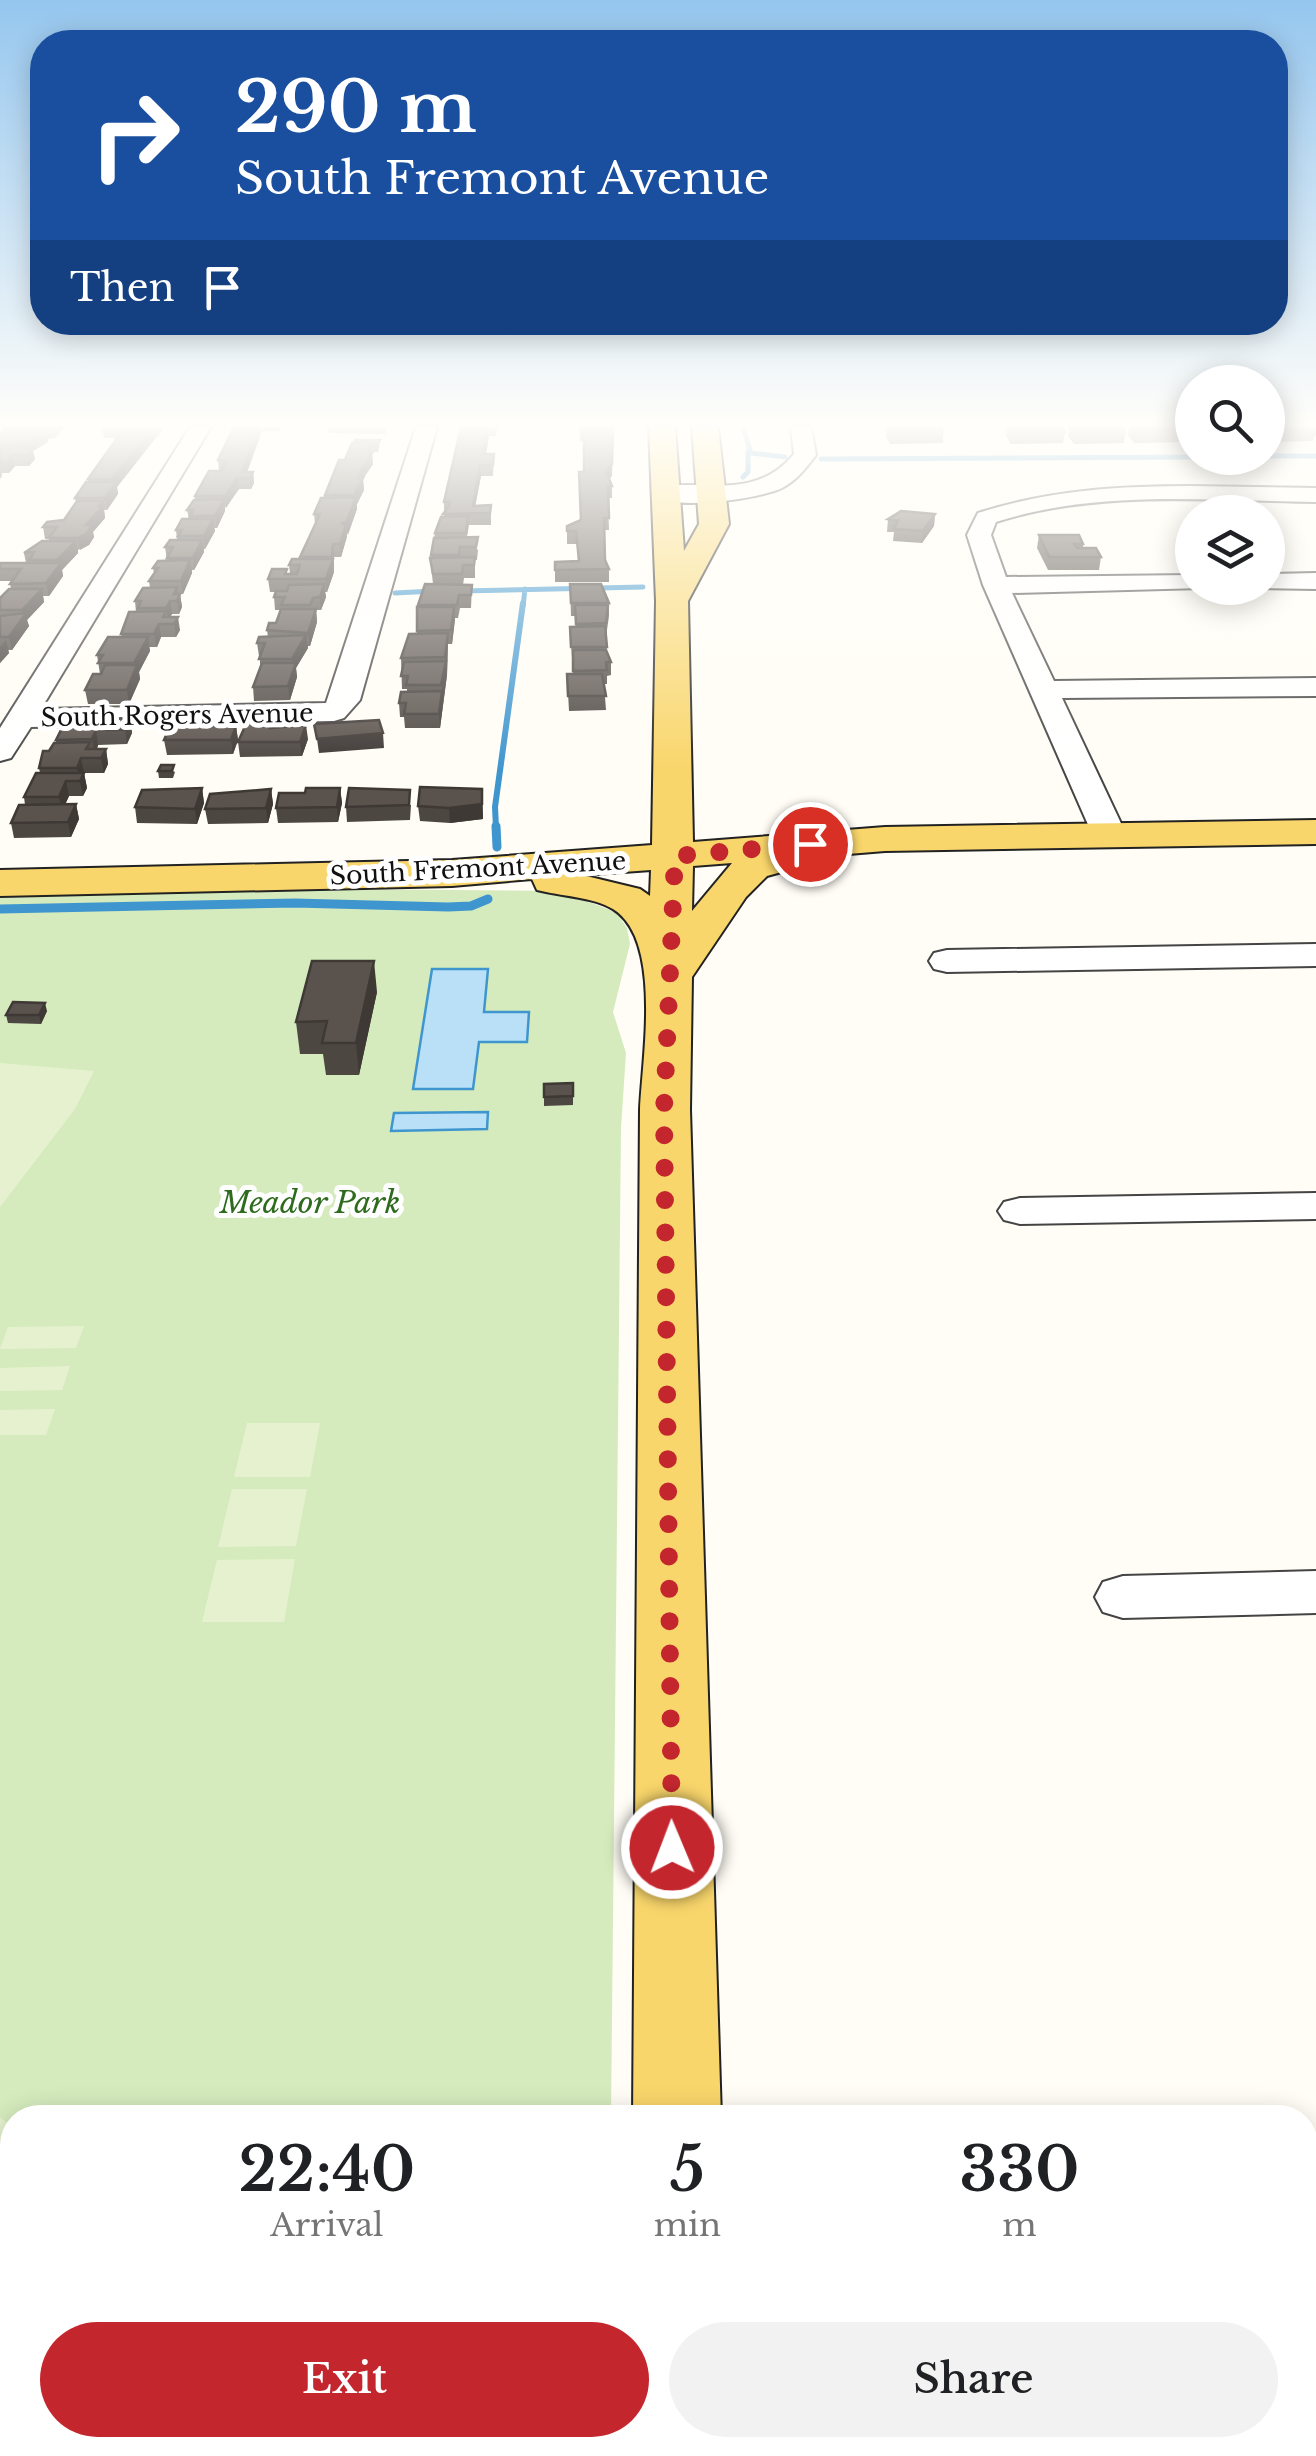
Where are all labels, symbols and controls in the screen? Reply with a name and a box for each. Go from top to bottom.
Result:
text: 290 m [235,64,477,151]
icon: right [70,70,200,200]
text: South Fremont Avenue [235,150,769,206]
icon: arrive [195,260,250,315]
text: Then [70,264,175,311]
map controls [1175,365,1285,605]
button: search [1175,365,1285,475]
button: layers [1175,495,1285,605]
street label: South Rogers Avenue [40,698,314,733]
pin [768,802,853,887]
icon: arrive [783,817,838,872]
street label: South Fremont Avenue [329,845,627,892]
park label: Meador Park [219,1184,400,1221]
position arrow [620,1796,724,1900]
text: 22:40 [238,2133,415,2207]
text: 5 [670,2133,705,2207]
text: 330 [959,2133,1080,2207]
text: Arrival [270,2205,383,2245]
text: min [654,2205,721,2245]
text: m [1002,2205,1037,2245]
button: Exit [40,2322,649,2437]
button: Share [669,2322,1278,2437]

